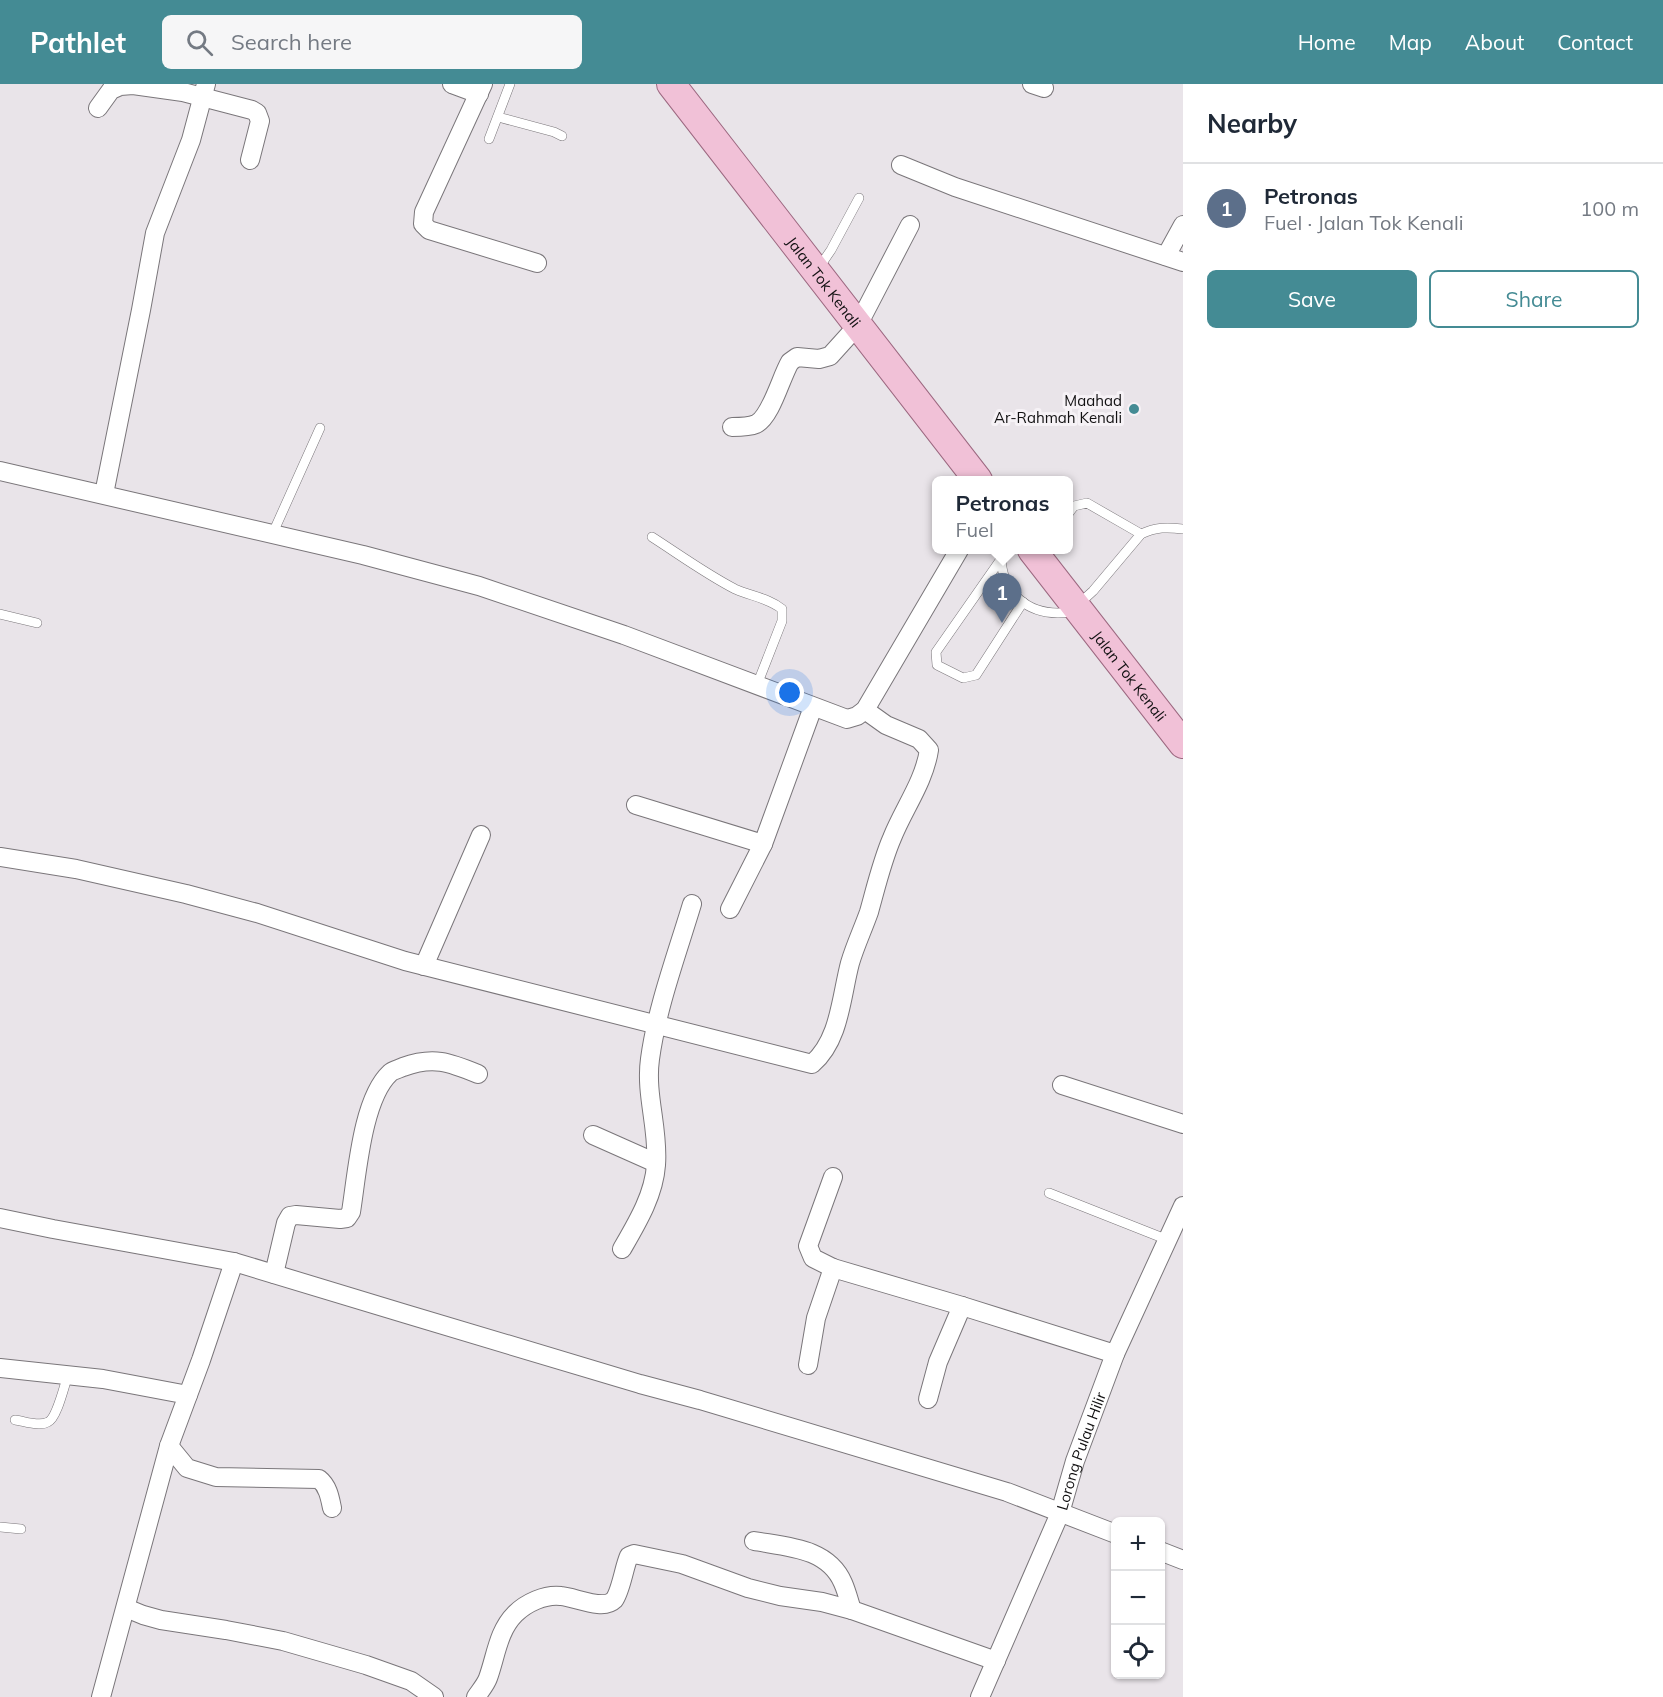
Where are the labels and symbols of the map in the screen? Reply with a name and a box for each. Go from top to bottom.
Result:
street label: Jalan Tok Kenali [783,232,865,331]
place label: Maahad Ar-Rahmah Kenali [994,391,1122,427]
marker: Maahad Ar-Rahmah Kenali [1127,402,1141,416]
pin: 1 [982,574,1022,623]
street label: Jalan Tok Kenali [1088,626,1171,725]
your location [775,678,804,707]
street label: Lorong Pulau Hilir [1052,1389,1110,1512]

